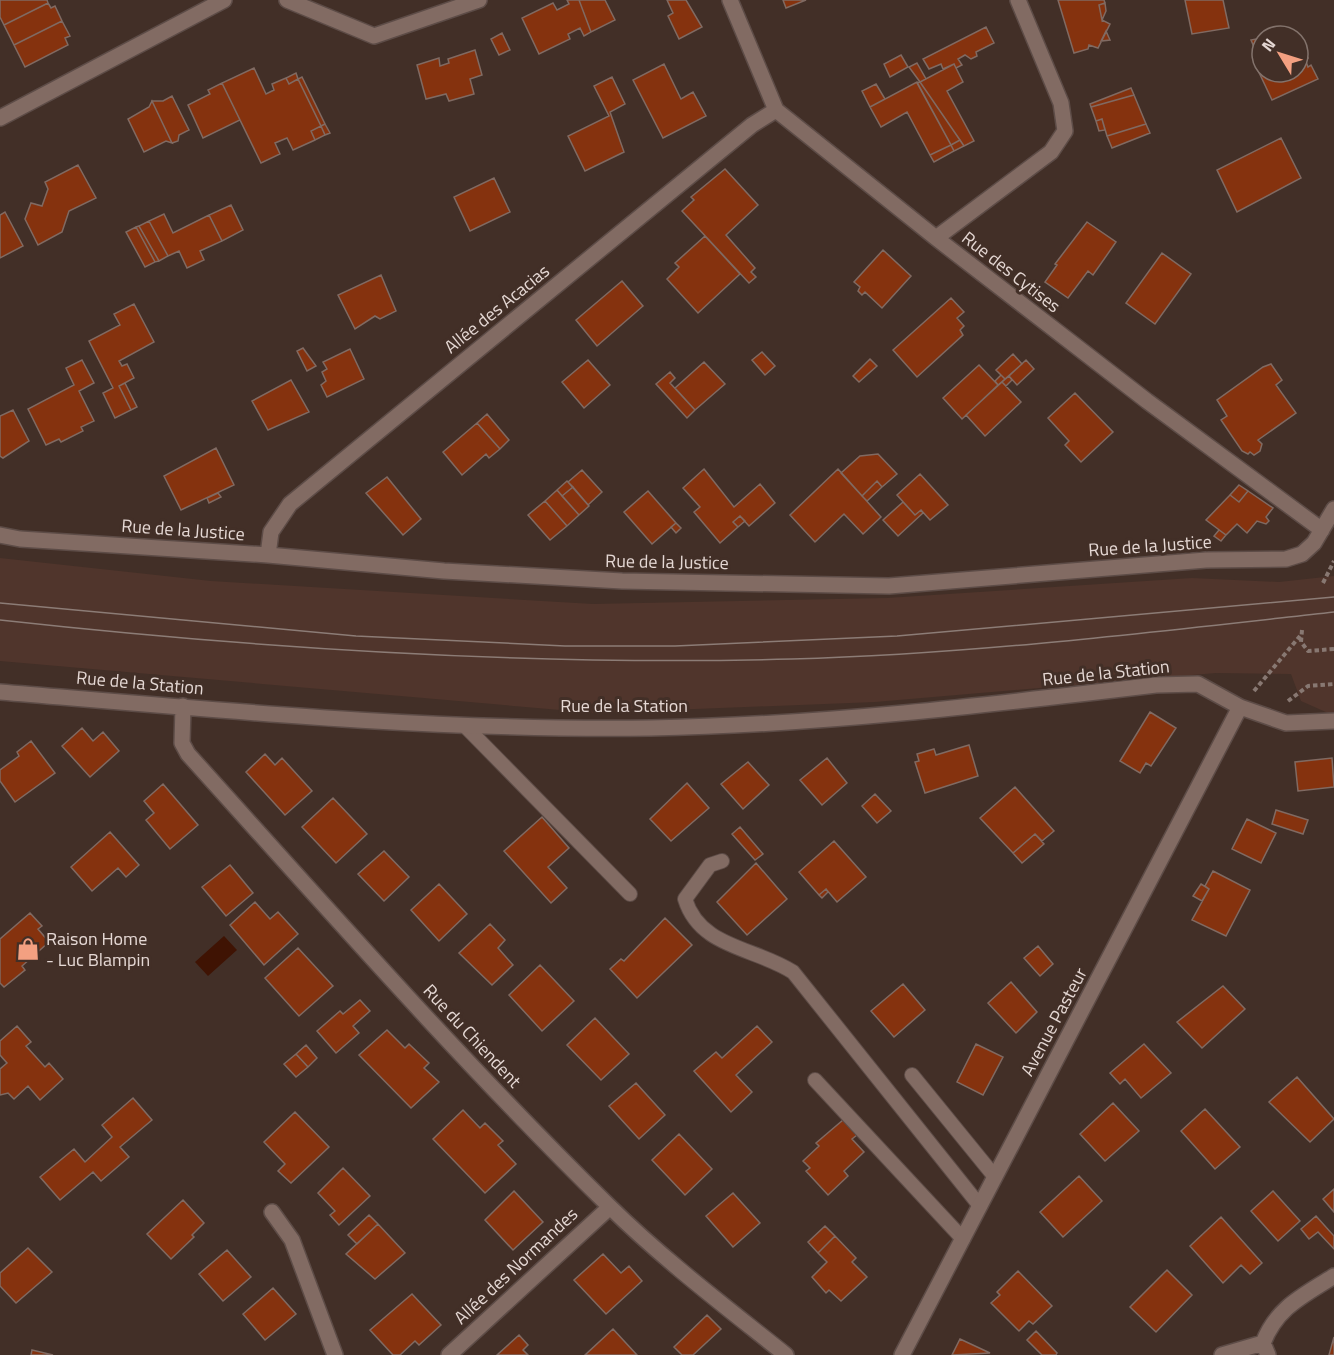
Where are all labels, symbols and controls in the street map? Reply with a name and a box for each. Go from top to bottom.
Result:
north arrow [1250,24,1310,84]
text: N [1255,33,1281,57]
street label: Rue des Cytises [956,224,1066,319]
street label: Allée des Acacias [438,258,555,360]
street label: Rue de la Justice [120,512,246,547]
street label: Rue de la Justice [1087,528,1213,563]
street label: Rue de la Justice [605,547,729,576]
street label: Rue de la Station [1041,652,1171,693]
street label: Rue de la Station [75,663,205,702]
street label: Rue de la Station [560,692,688,719]
place label: Raison Home - Luc Blampin [46,925,150,973]
shop icon: Raison Home - Luc Blampin [15,936,41,962]
street label: Avenue Pasteur [1014,963,1094,1081]
street label: Rue du Chiendent [417,978,528,1094]
street label: Allée des Normandes [448,1201,584,1330]

